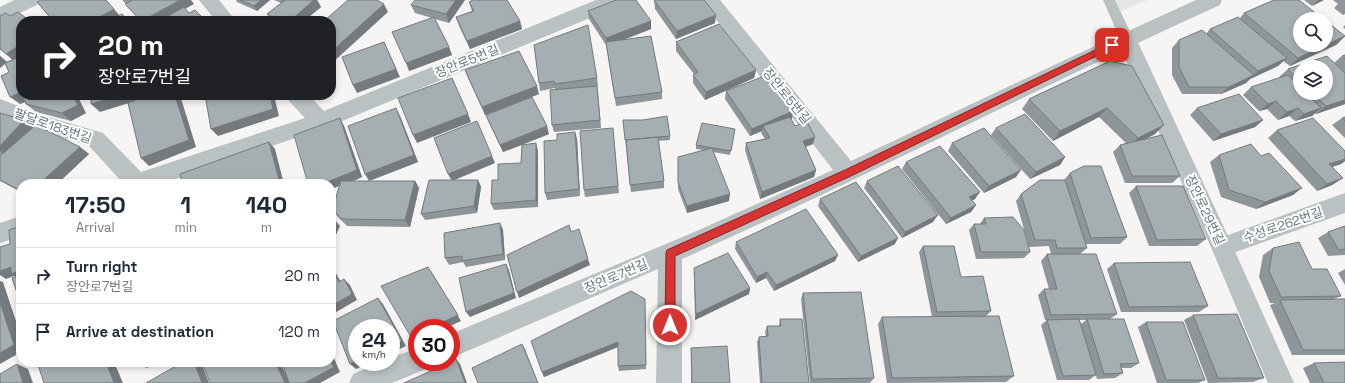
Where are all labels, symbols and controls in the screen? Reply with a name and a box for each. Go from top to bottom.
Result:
map controls [1293,12,1333,100]
button: search [1293,12,1333,52]
text: 20 m [98,27,164,63]
pin [1095,28,1129,62]
icon: right [32,32,84,84]
icon: arrive [1101,34,1123,56]
street label: 장안로5번길 [432,40,502,82]
button: layers [1293,60,1333,100]
street label: 장안로5번길 [759,64,815,128]
text: 장안로7번길 [98,65,191,88]
street label: 팔달로183번길 [12,105,94,147]
street label: 장안로29번길 [1181,172,1229,248]
text: 17:50 [65,189,126,220]
text: 1 [180,189,191,220]
text: 140 [246,189,287,220]
street label: 수성로262번길 [1241,203,1325,247]
text: Arrival [76,219,115,236]
text: min [175,219,197,236]
text: m [261,219,272,236]
street label: 장안로7번길 [582,255,650,297]
text: Turn right [66,257,137,276]
icon: right [32,265,54,287]
text: 20 m [285,266,320,285]
text: 장안로7번길 [66,278,133,295]
position arrow [649,304,691,346]
speed limit sign: 30 [408,319,460,371]
icon: arrive [32,321,54,343]
text: Arrive at destination [66,322,214,341]
text: 120 m [278,322,320,341]
text: 24 [362,327,386,353]
text: km/h [362,348,386,361]

